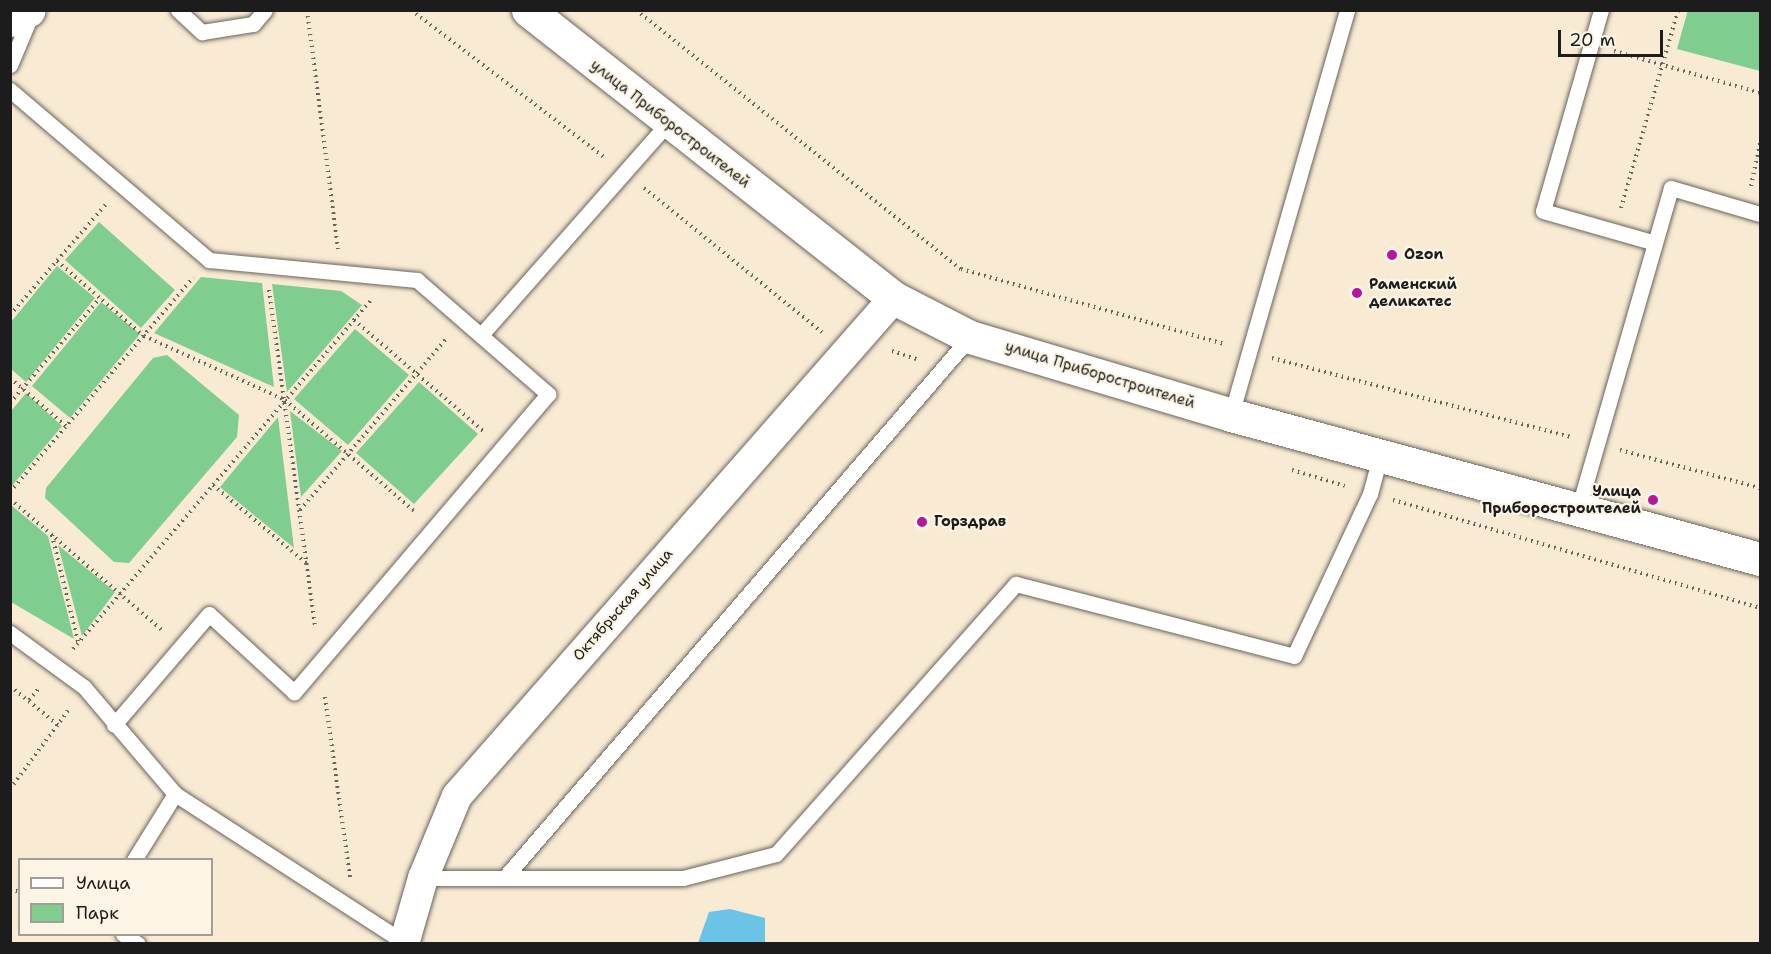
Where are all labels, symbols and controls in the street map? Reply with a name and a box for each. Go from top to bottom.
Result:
scale bar [1561,18,1666,56]
text: 20 m [1569,28,1615,52]
street label: улица Приборостроителей [587,56,753,192]
place label: Ozon [1404,246,1444,264]
marker: Ozon [1385,248,1399,262]
place label: Раменский деликатес [1369,275,1457,310]
marker: Раменский деликатес [1350,286,1364,300]
street label: улица Приборостроителей [1003,338,1197,412]
place label: Улица Приборостроителей [1482,482,1641,517]
marker: Улица Приборостроителей [1646,493,1660,507]
place label: Горздрав [934,513,1006,531]
marker: Горздрав [915,515,929,529]
street label: Октябрьская улица [569,545,677,665]
legend [18,858,213,936]
text: Улица [76,871,130,895]
text: Парк [76,901,119,925]

